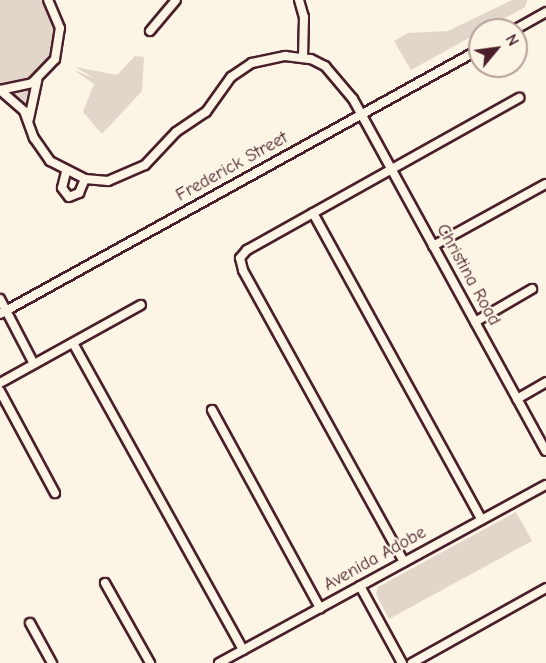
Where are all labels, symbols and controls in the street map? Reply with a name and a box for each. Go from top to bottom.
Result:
north arrow [468,18,528,78]
text: N [502,31,522,49]
street label: Frederick Street [172,127,292,207]
street label: Christina Road [431,220,505,330]
street label: Avenida Adobe [320,522,430,596]

